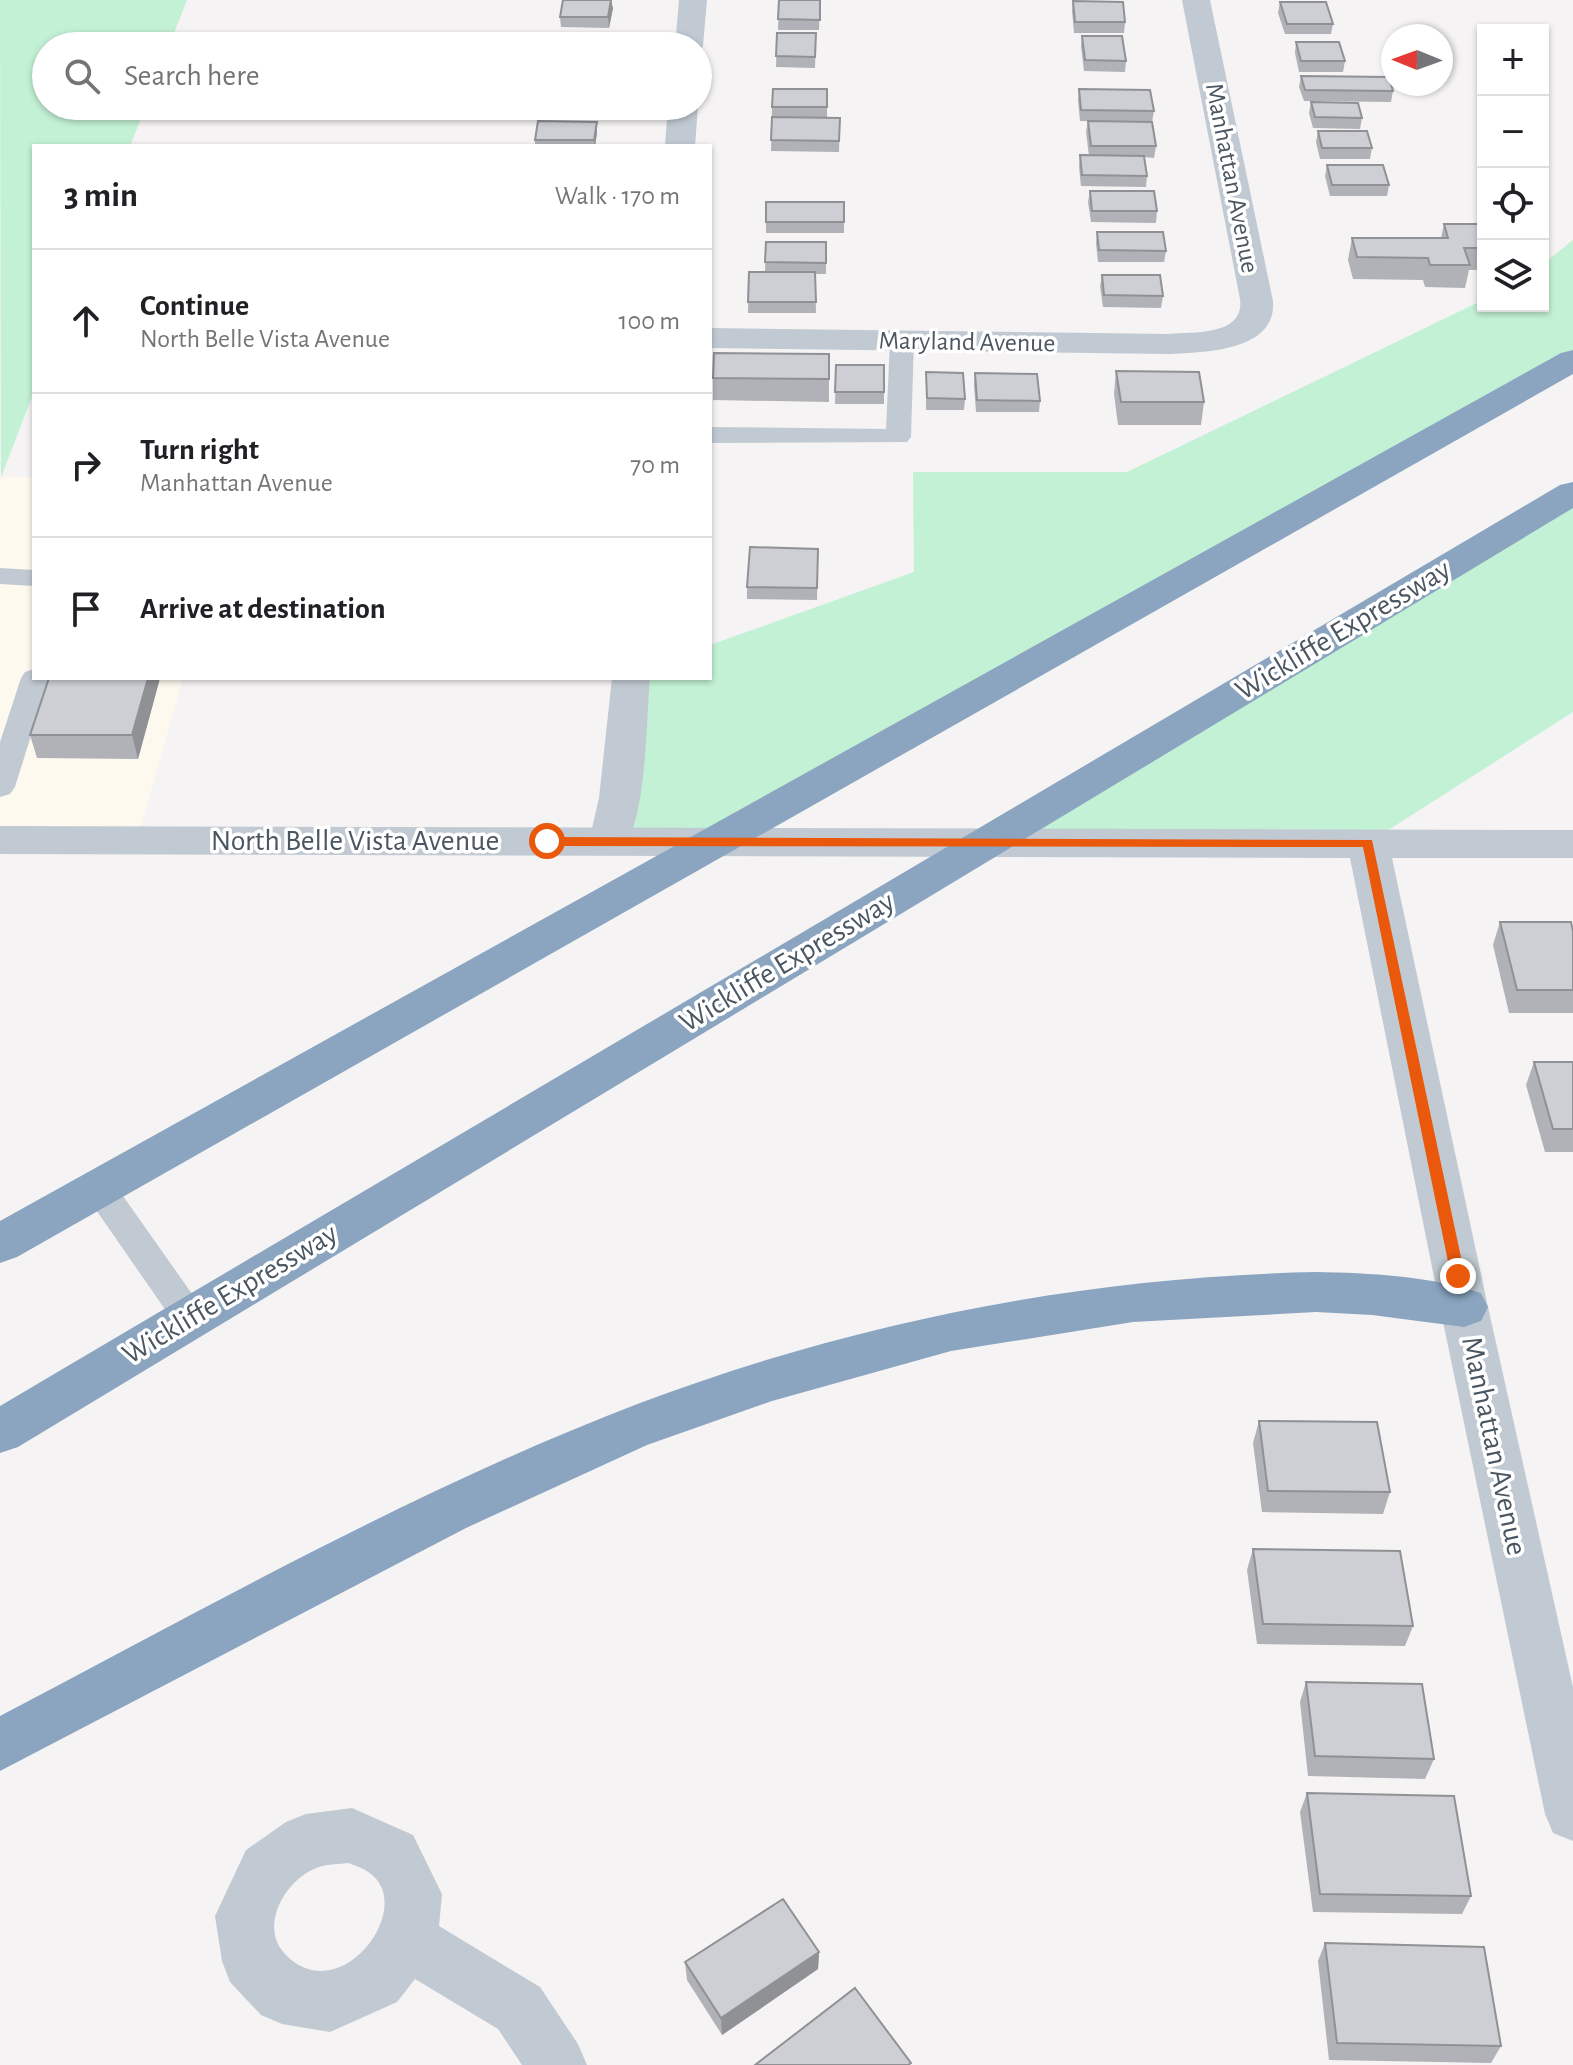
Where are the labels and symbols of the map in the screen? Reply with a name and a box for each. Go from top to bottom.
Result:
north arrow [1381,24,1453,96]
street label: Manhattan Avenue [1201,81,1263,275]
street label: Maryland Avenue [878,327,1056,357]
street label: Wickliffe Expressway [1230,554,1456,706]
route start [529,823,565,859]
street label: North Belle Vista Avenue [211,826,499,856]
street label: Wickliffe Expressway [674,886,900,1038]
street label: Wickliffe Expressway [117,1218,343,1370]
route end [1440,1258,1476,1294]
street label: Manhattan Avenue [1456,1334,1532,1558]

